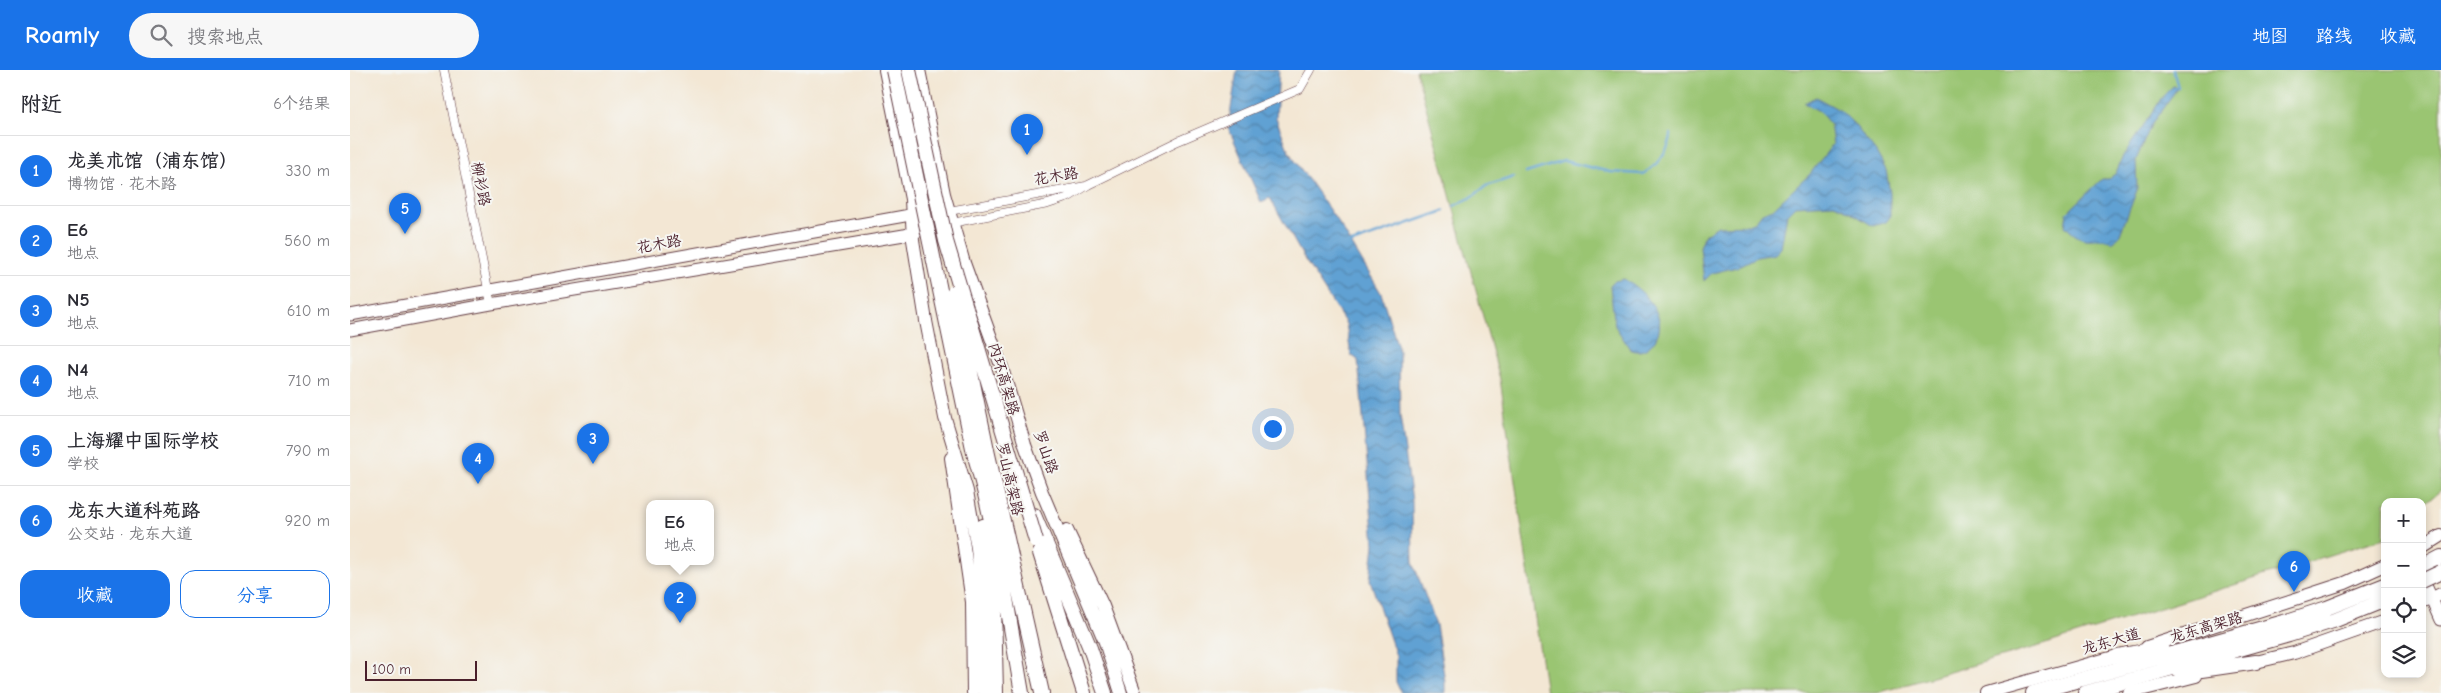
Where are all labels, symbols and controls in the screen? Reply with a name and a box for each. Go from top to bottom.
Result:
search box [129,13,479,58]
text: Roamly [25,21,99,49]
icon: search [147,21,175,49]
text: 搜索地点 [187,26,263,48]
text: 地图 [2252,26,2288,47]
text: 路线 [2316,26,2352,47]
text: 收藏 [2380,26,2416,47]
text: 附近 [20,92,62,116]
text: 6个结果 [273,95,330,113]
pin: 1 [1011,114,1043,155]
text: 龙美术馆（浦东馆） [67,150,238,172]
street label: 柳衫路 [468,160,494,208]
text: 1 [33,162,39,180]
text: 330 m [285,162,330,180]
street label: 花木路 [1032,164,1080,188]
text: 博物馆 · 花木路 [67,175,177,193]
pin: 5 [389,193,421,234]
text: E6 [67,219,88,241]
street label: 花木路 [635,231,683,257]
text: 2 [32,232,40,250]
text: 560 m [284,232,330,250]
text: 地点 [67,244,99,262]
text: N5 [67,289,89,311]
text: 3 [32,302,40,320]
text: 610 m [287,302,330,320]
text: 地点 [67,314,99,332]
street label: 内环高架路 [985,340,1023,418]
text: N4 [67,359,88,381]
text: 4 [32,372,40,390]
text: 710 m [288,372,330,390]
text: 地点 [67,384,99,402]
your location [1260,416,1286,442]
pin: 3 [577,423,609,464]
street label: 罗山路 [1030,428,1062,476]
text: 上海耀中国际学校 [67,430,219,452]
street label: 罗山高架路 [993,440,1027,518]
text: 5 [32,442,40,460]
text: 790 m [286,442,330,460]
pin: 4 [462,443,494,484]
text: 学校 [67,455,99,473]
map controls [2381,498,2426,678]
button: + [2381,498,2426,543]
text: 龙东大道科苑路 [67,500,200,522]
popup [646,500,714,565]
text: E6 [664,511,685,533]
text: 6 [32,512,40,530]
text: 920 m [285,512,330,530]
text: 公交站 · 龙东大道 [67,525,193,543]
text: 地点 [664,536,696,554]
button: − [2381,543,2426,588]
pin: 6 [2278,551,2310,592]
button: 收藏 [20,570,170,618]
button: 分享 [180,570,330,618]
pin: 2 [664,582,696,623]
button: locate [2381,588,2426,633]
street label: 龙东高架路 [2167,608,2245,646]
street label: 龙东大道 [2080,624,2142,658]
button: layers [2381,633,2426,678]
scale bar [365,658,478,681]
text: 100 m [372,661,411,678]

